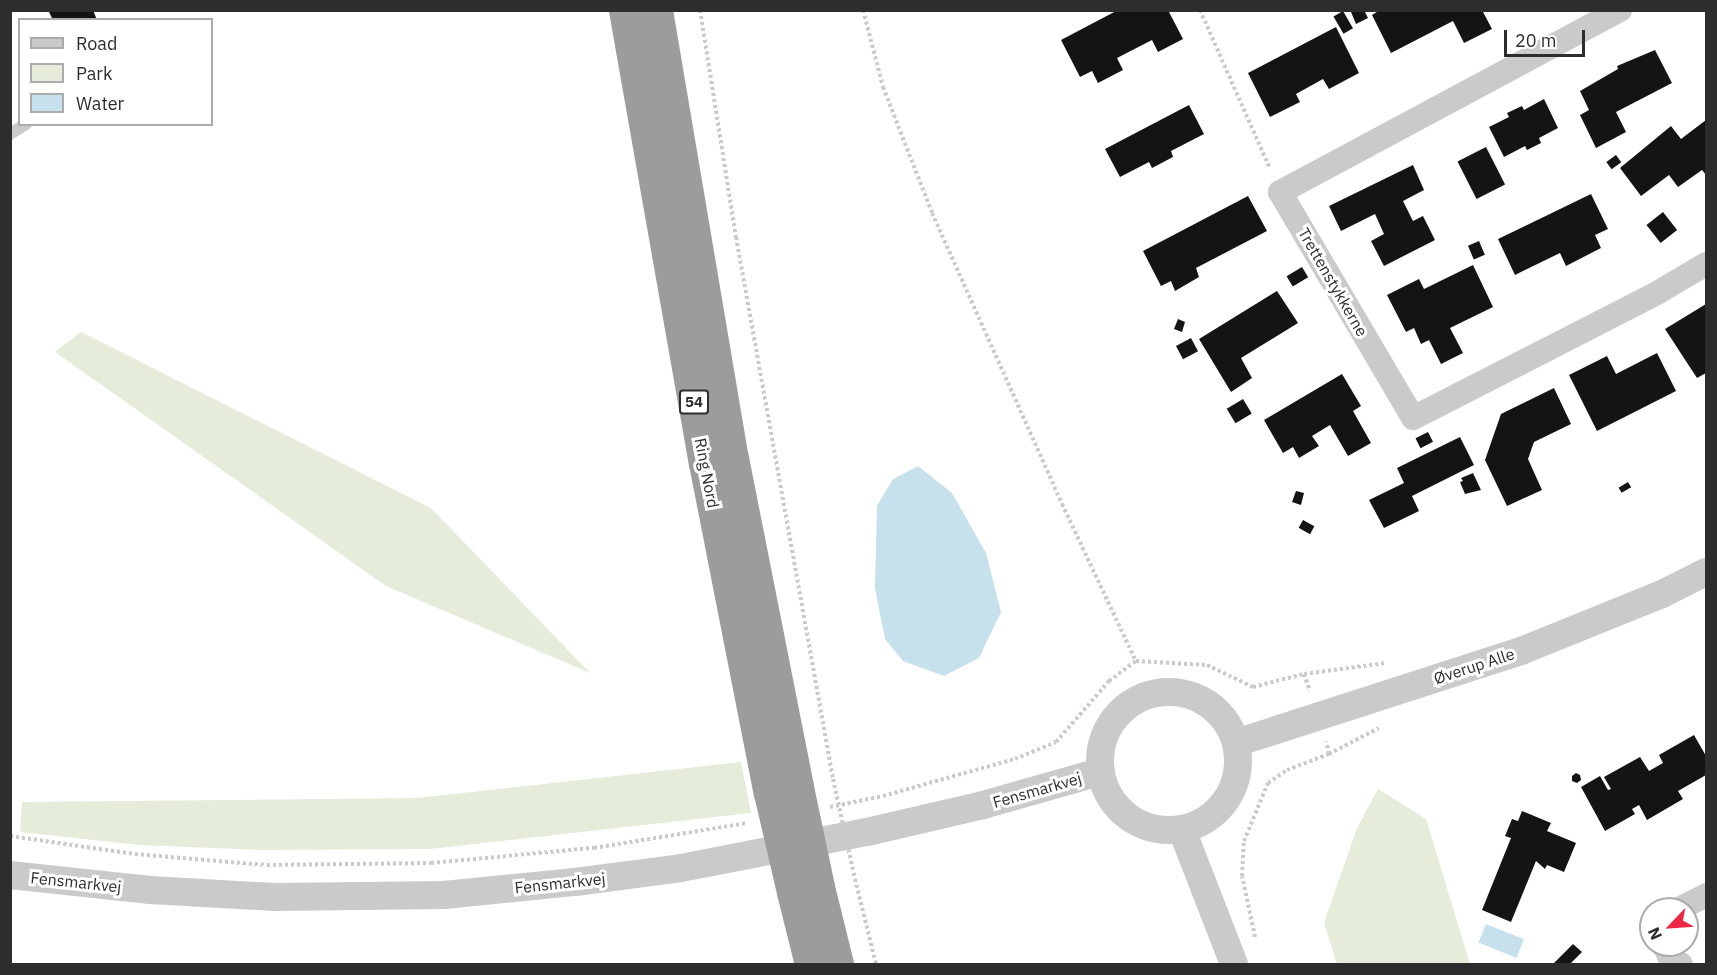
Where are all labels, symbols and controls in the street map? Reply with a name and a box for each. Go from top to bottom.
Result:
legend [18,18,213,126]
scale bar [1507,18,1588,56]
text: 20 m [1515,29,1557,52]
text: Road [76,32,117,55]
text: Park [76,62,112,85]
text: Water [76,92,124,115]
street label: Trettenstykkerne [1294,224,1372,340]
road number: 54 [679,390,709,414]
street label: Ring Nord [691,436,723,510]
street label: Øverup Alle [1431,644,1517,688]
street label: Fensmarkvej [990,768,1084,812]
street label: Fensmarkvej [30,868,122,896]
street label: Fensmarkvej [514,869,606,897]
north arrow [1639,897,1699,957]
text: N [1643,924,1666,943]

